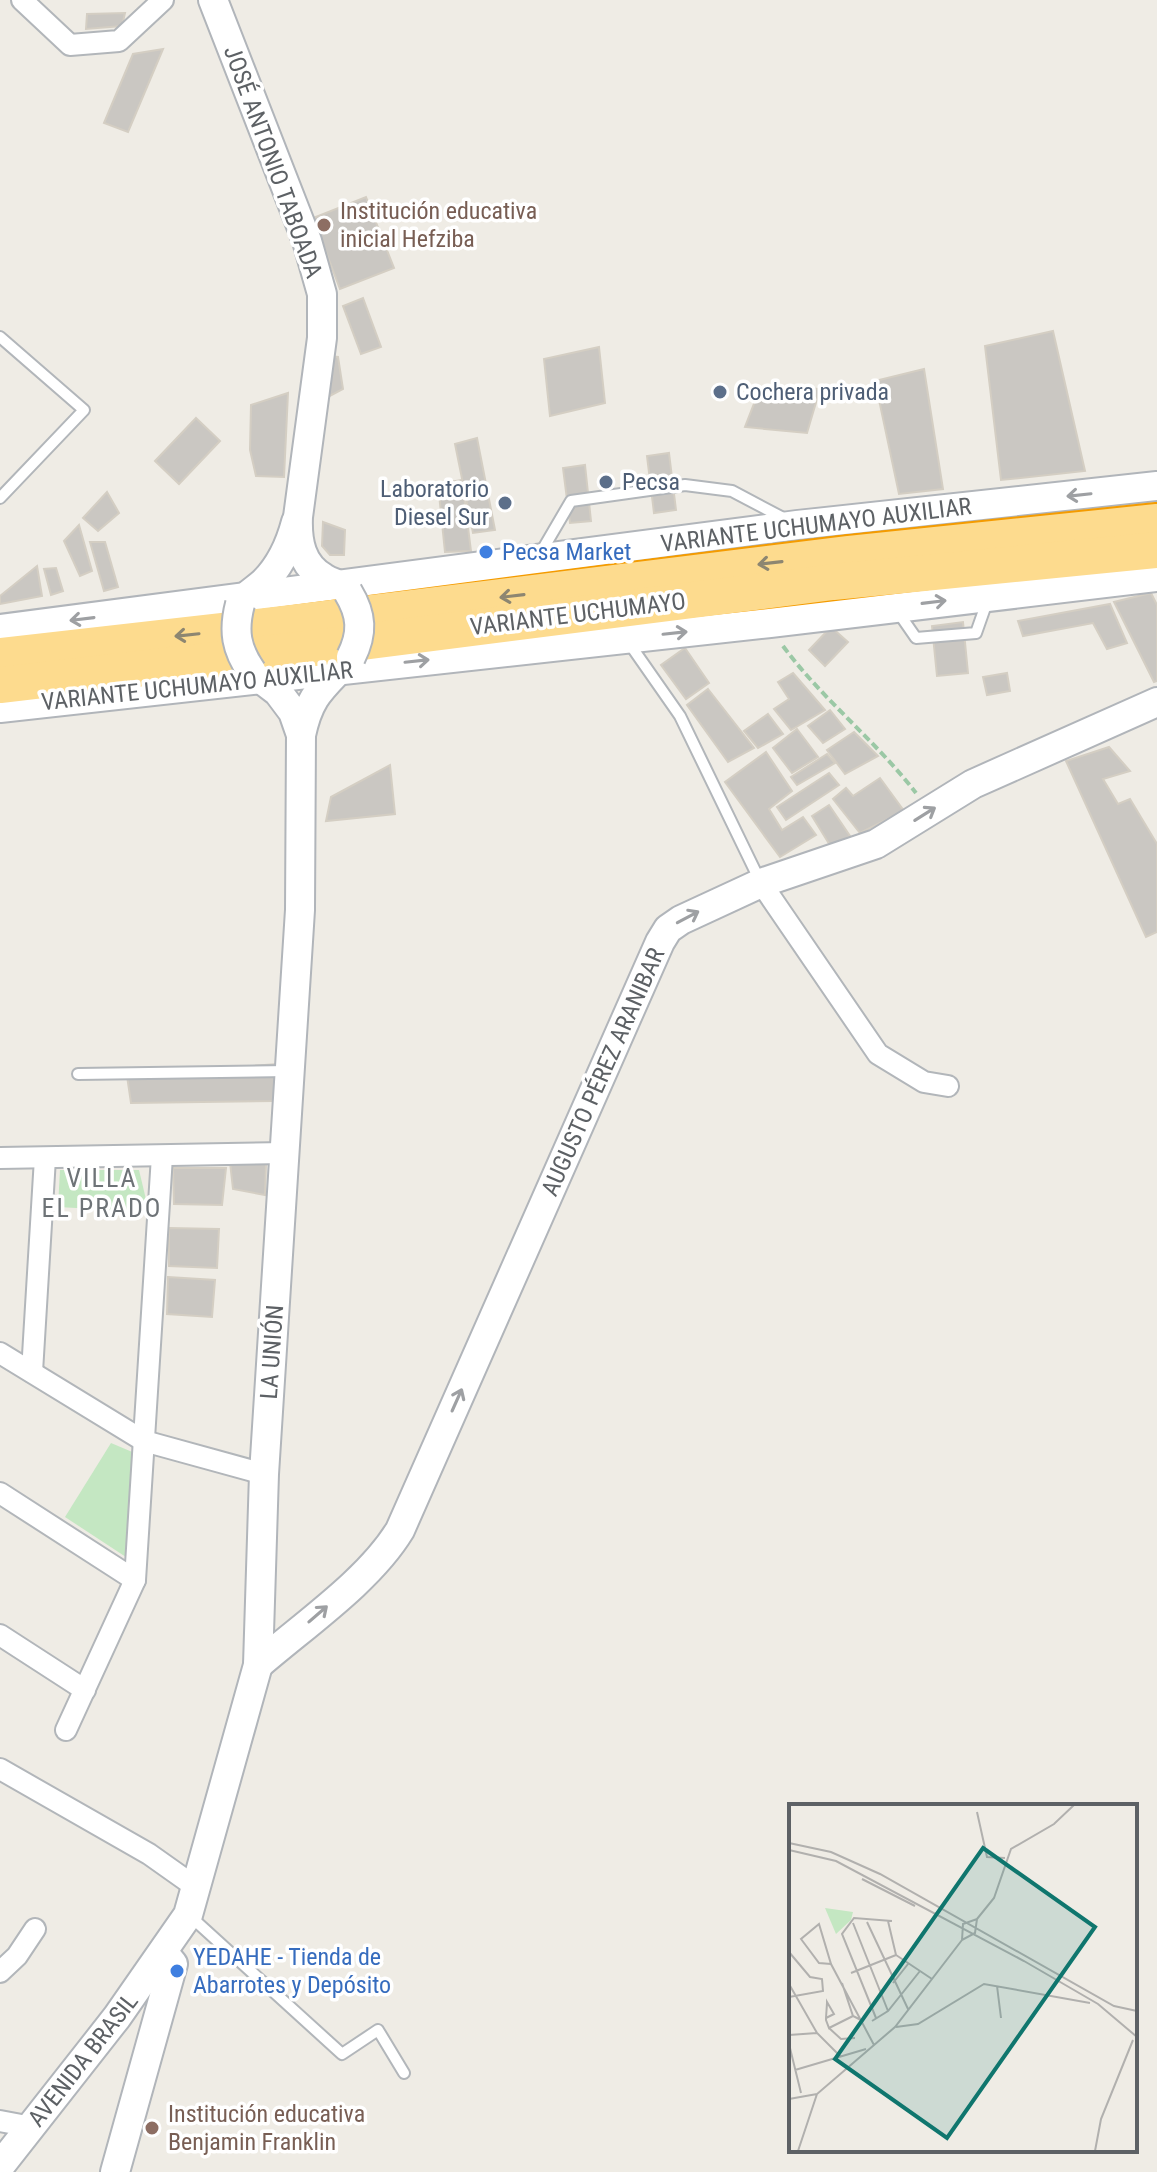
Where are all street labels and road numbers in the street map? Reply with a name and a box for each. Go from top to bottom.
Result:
street label: JOSÉ ANTONIO TABOADA [218,42,328,282]
street label: VARIANTE UCHUMAYO AUXILIAR [659,492,973,558]
street label: VARIANTE UCHUMAYO [469,587,687,641]
street label: VARIANTE UCHUMAYO AUXILIAR [40,656,354,716]
street label: AUGUSTO PÉREZ ARANIBAR [536,944,670,1200]
street label: LA UNIÓN [255,1304,289,1400]
street label: AVENIDA BRASIL [22,1988,144,2132]

